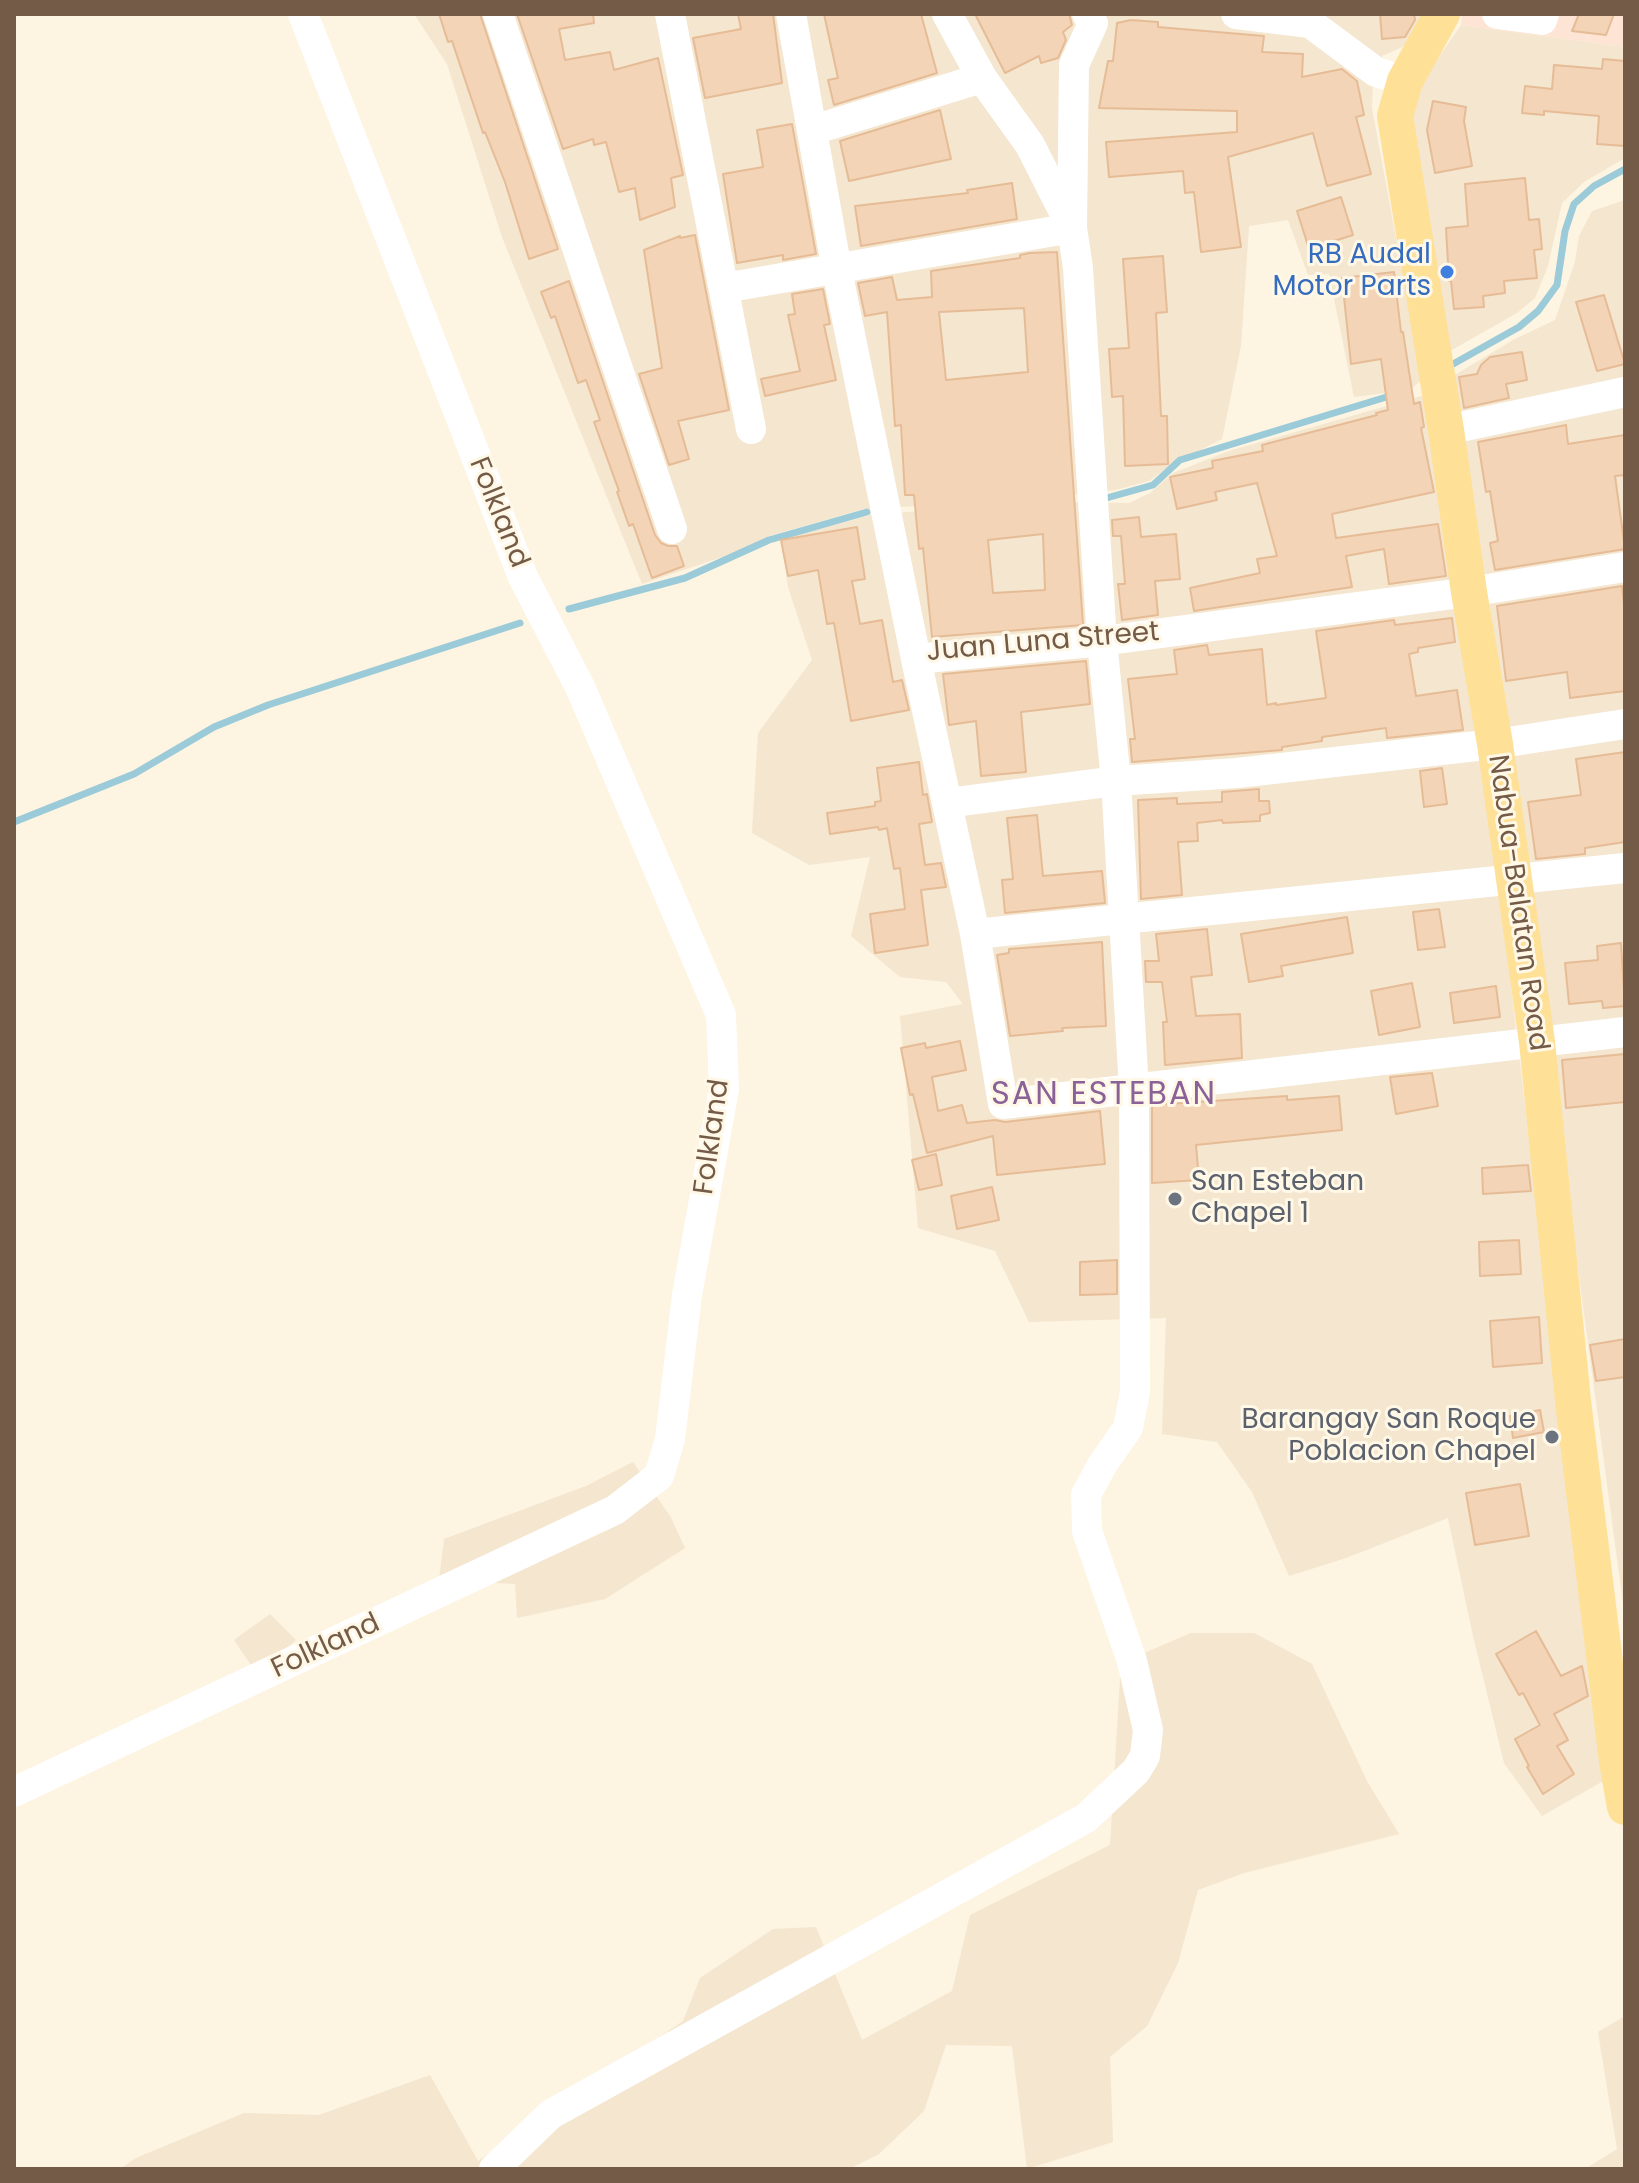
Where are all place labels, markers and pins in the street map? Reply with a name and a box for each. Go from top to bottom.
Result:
place label: RB Audal Motor Parts [1273,239,1431,305]
marker: RB Audal Motor Parts [1438,263,1456,281]
place label: San Esteban Chapel 1 [1191,1166,1364,1232]
marker: San Esteban Chapel 1 [1166,1190,1184,1208]
place label: Barangay San Roque Poblacion Chapel [1242,1404,1536,1470]
marker: Barangay San Roque Poblacion Chapel [1543,1428,1561,1446]

